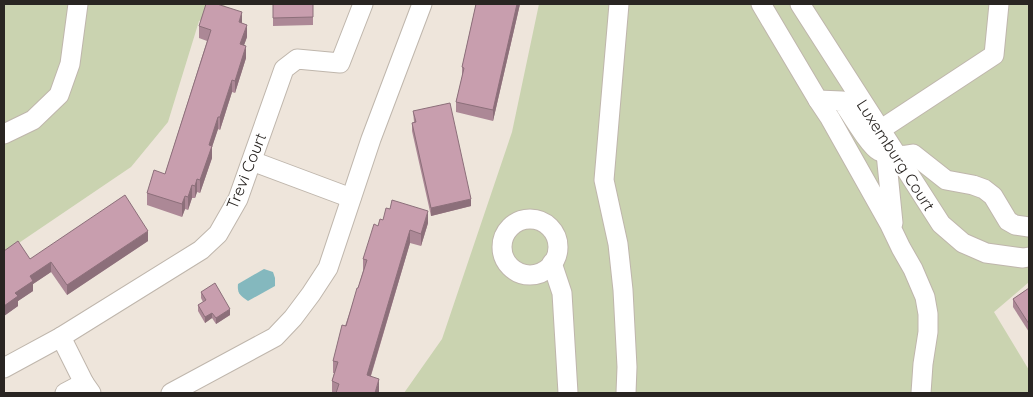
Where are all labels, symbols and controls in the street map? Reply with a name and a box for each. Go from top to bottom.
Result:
street label: Luxemburg Court [853,96,939,214]
street label: Trevi Court [222,130,270,212]

